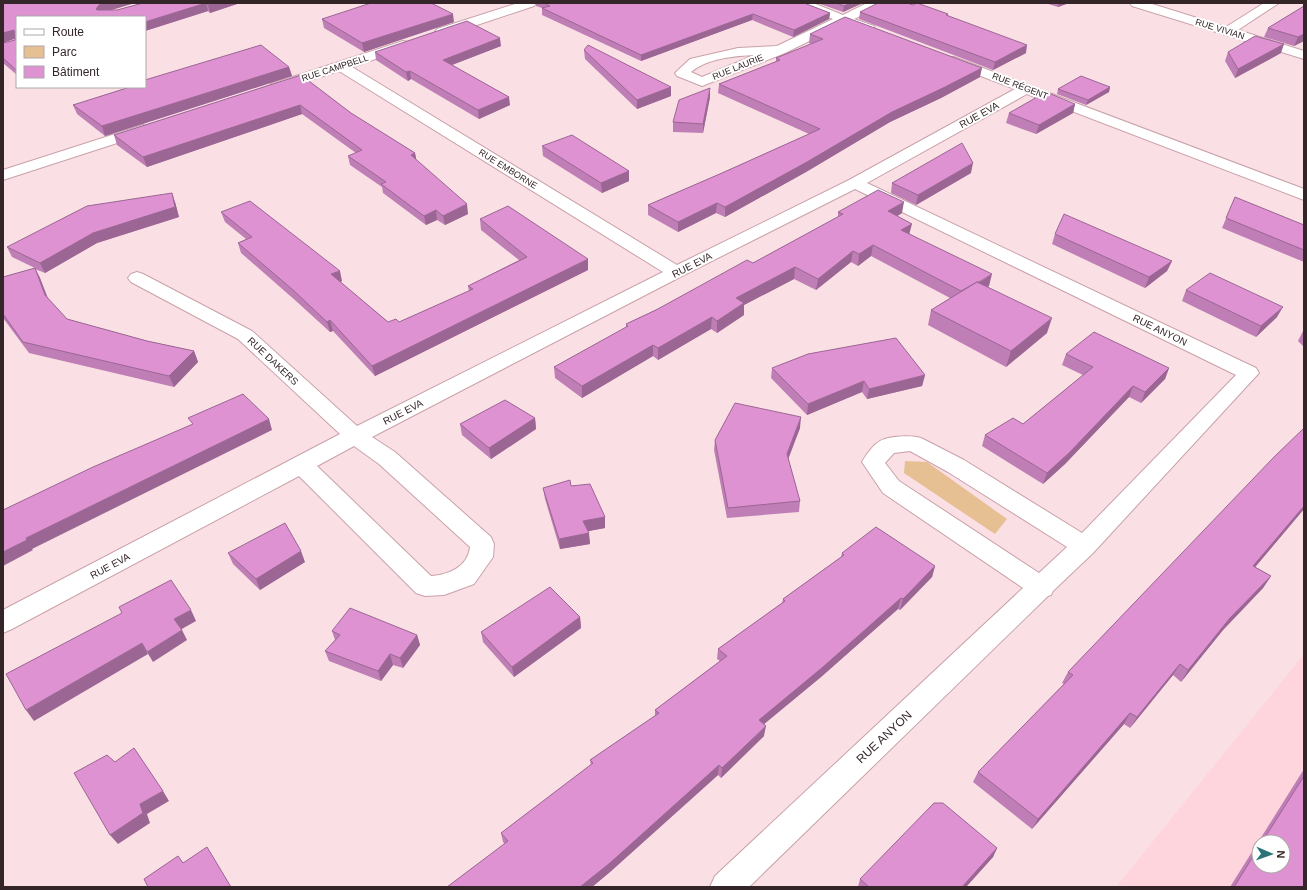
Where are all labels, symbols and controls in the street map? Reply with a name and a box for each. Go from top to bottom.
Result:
legend [16,16,146,88]
street label: RUE VIVIAN [1194,17,1246,41]
text: Route [52,25,84,39]
text: Parc [52,45,77,59]
street label: RUE LAURIE [711,52,765,82]
street label: RUE CAMPBELL [300,53,370,83]
text: Bâtiment [52,65,100,79]
street label: RUE RÉGENT [991,71,1050,101]
street label: RUE EVA [957,100,1001,130]
street label: RUE EMBORNE [477,147,539,191]
street label: RUE EVA [670,250,714,280]
street label: RUE ANYON [1131,312,1189,348]
street label: RUE DAKERS [245,335,301,387]
street label: RUE EVA [381,397,425,427]
street label: RUE EVA [88,551,132,581]
street label: RUE ANYON [853,708,915,766]
north arrow [1251,834,1291,874]
text: N [1275,850,1287,859]

